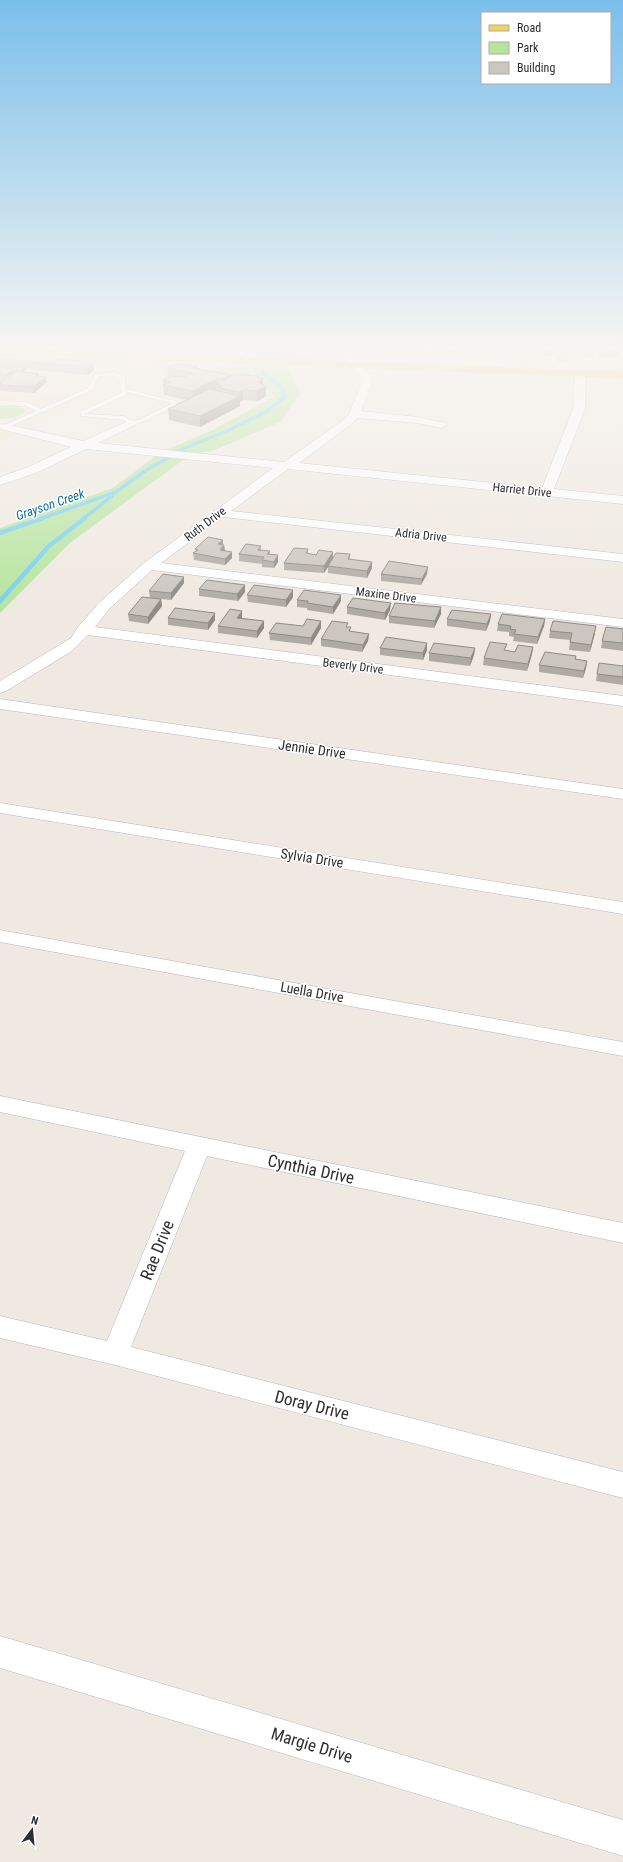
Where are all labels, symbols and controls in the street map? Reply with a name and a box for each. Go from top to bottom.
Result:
legend [481,12,611,84]
text: Road [517,21,541,35]
text: Park [517,41,539,55]
text: Building [517,61,555,75]
street label: Harriet Drive [492,480,552,500]
water label: Grayson Creek [14,486,87,523]
street label: Ruth Drive [182,504,229,544]
street label: Adria Drive [395,525,448,545]
street label: Maxine Drive [355,584,417,606]
street label: Beverly Drive [322,655,384,677]
street label: Jennie Drive [277,736,347,762]
street label: Sylvia Drive [279,845,345,871]
street label: Luella Drive [279,979,345,1006]
street label: Cynthia Drive [266,1150,356,1188]
street label: Rae Drive [136,1217,178,1283]
street label: Doray Drive [273,1386,351,1424]
street label: Margie Drive [269,1723,355,1767]
north arrow [12,1810,52,1850]
text: N [30,1814,40,1828]

